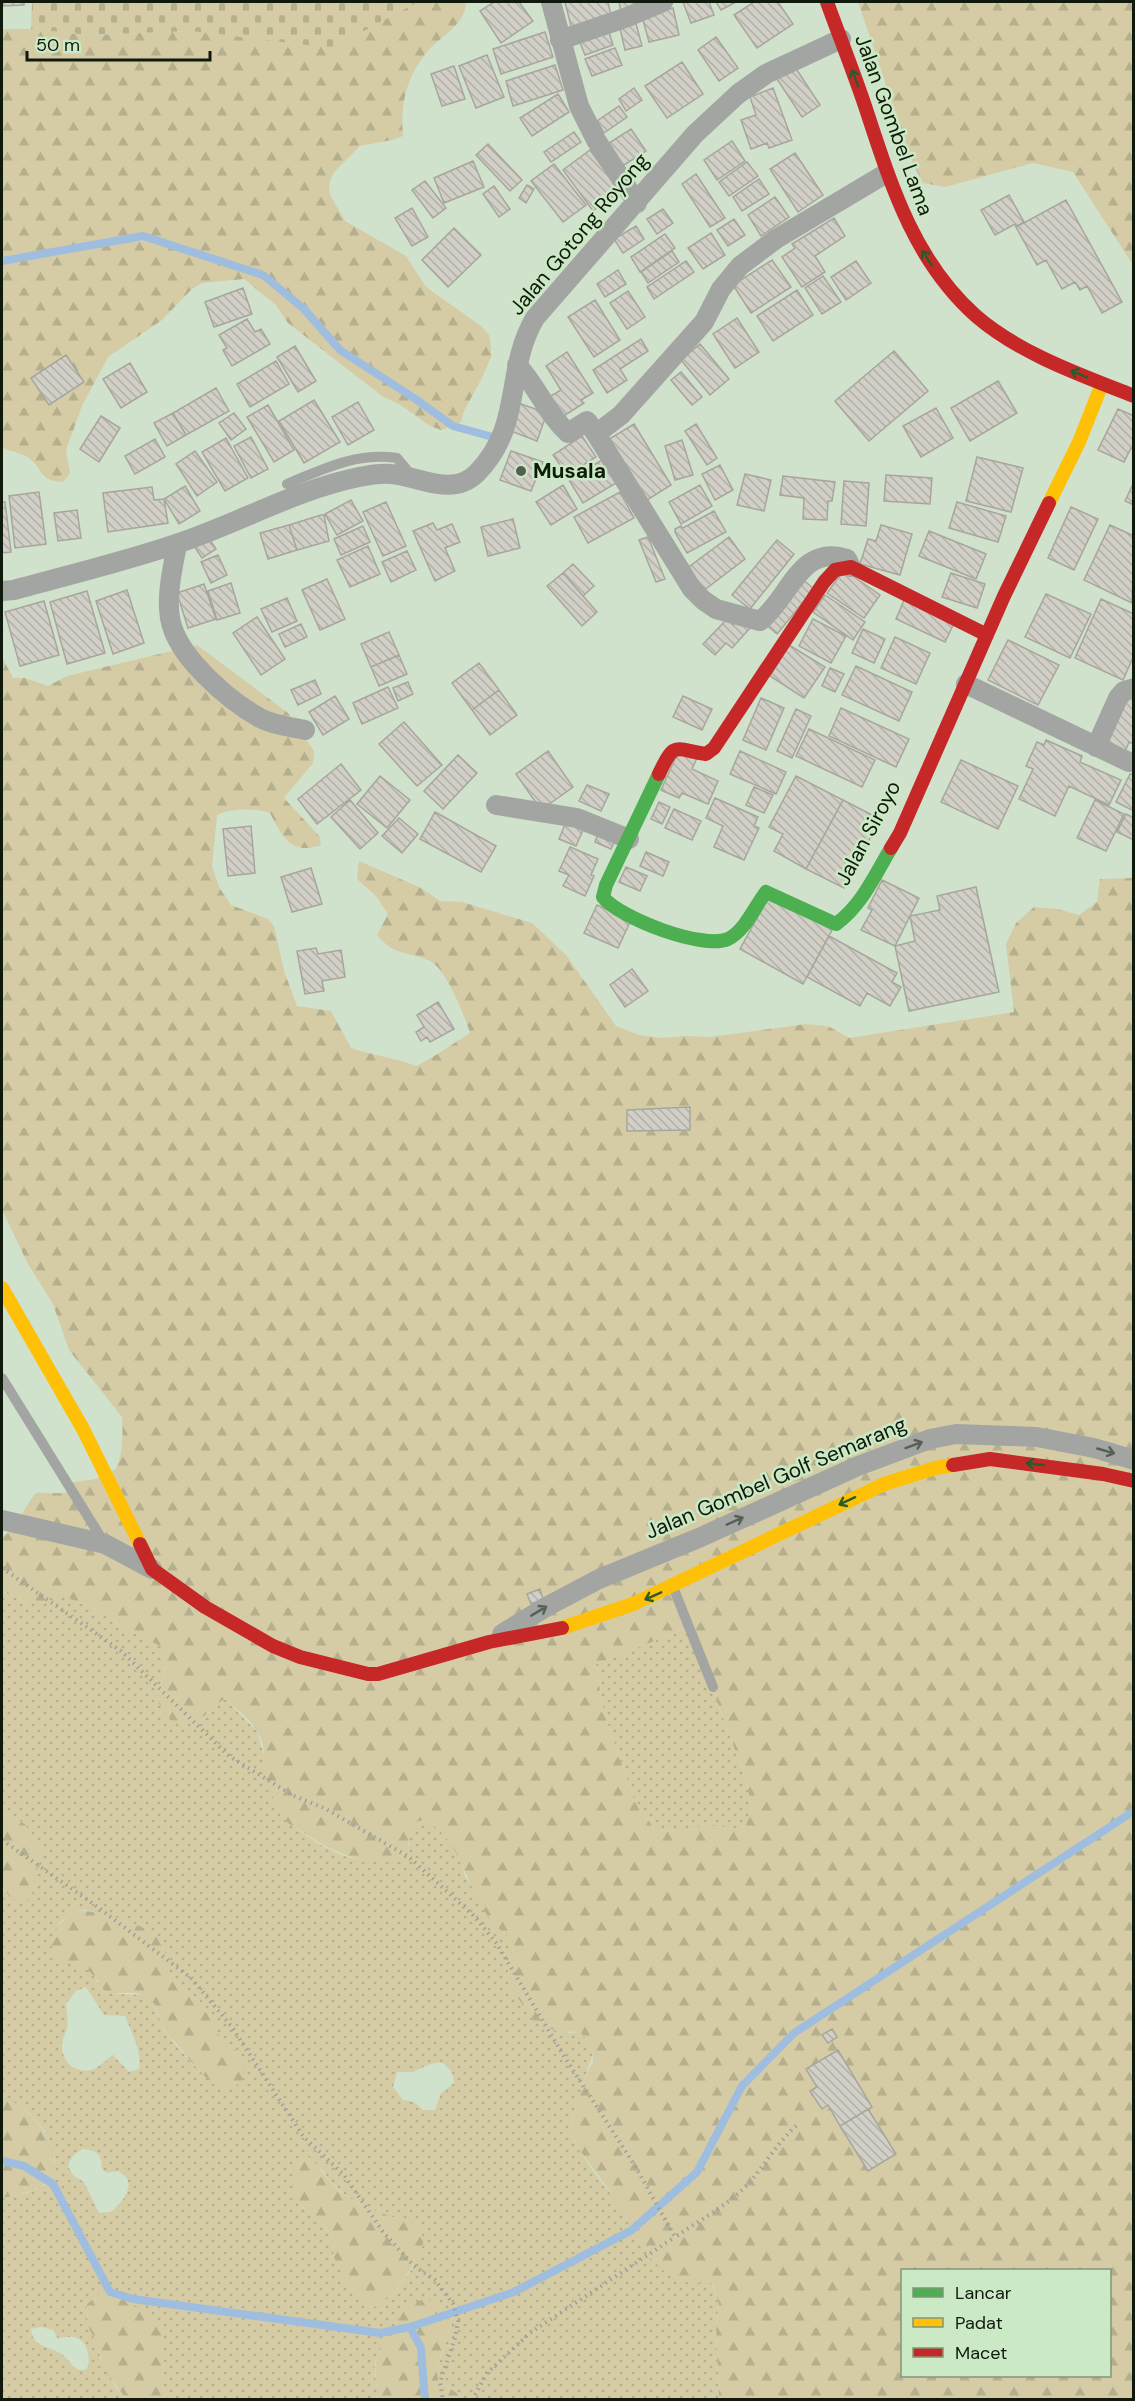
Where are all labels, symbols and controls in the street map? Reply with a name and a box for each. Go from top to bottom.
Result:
scale bar [27,24,210,62]
street label: Jalan Gombel Lama [848,31,940,219]
text: 50 m [36,33,80,57]
one-way arrow [848,69,859,88]
street label: Jalan Gotong Royong [503,147,655,321]
one-way arrow [920,250,932,267]
one-way arrow [1071,368,1089,379]
place label: Musala [533,457,606,485]
marker: Musala [514,464,528,478]
street label: Jalan Siroyo [829,776,907,890]
street label: Jalan Gombel Golf Semarang [641,1410,911,1546]
one-way arrow [905,1439,923,1450]
one-way arrow [1096,1446,1115,1458]
one-way arrow [1025,1458,1045,1469]
one-way arrow [838,1496,856,1508]
one-way arrow [726,1515,744,1527]
one-way arrow [644,1590,662,1602]
one-way arrow [530,1605,547,1617]
legend [901,2269,1111,2377]
text: Lancar [955,2281,1012,2305]
text: Padat [955,2311,1003,2335]
text: Macet [955,2341,1007,2365]

